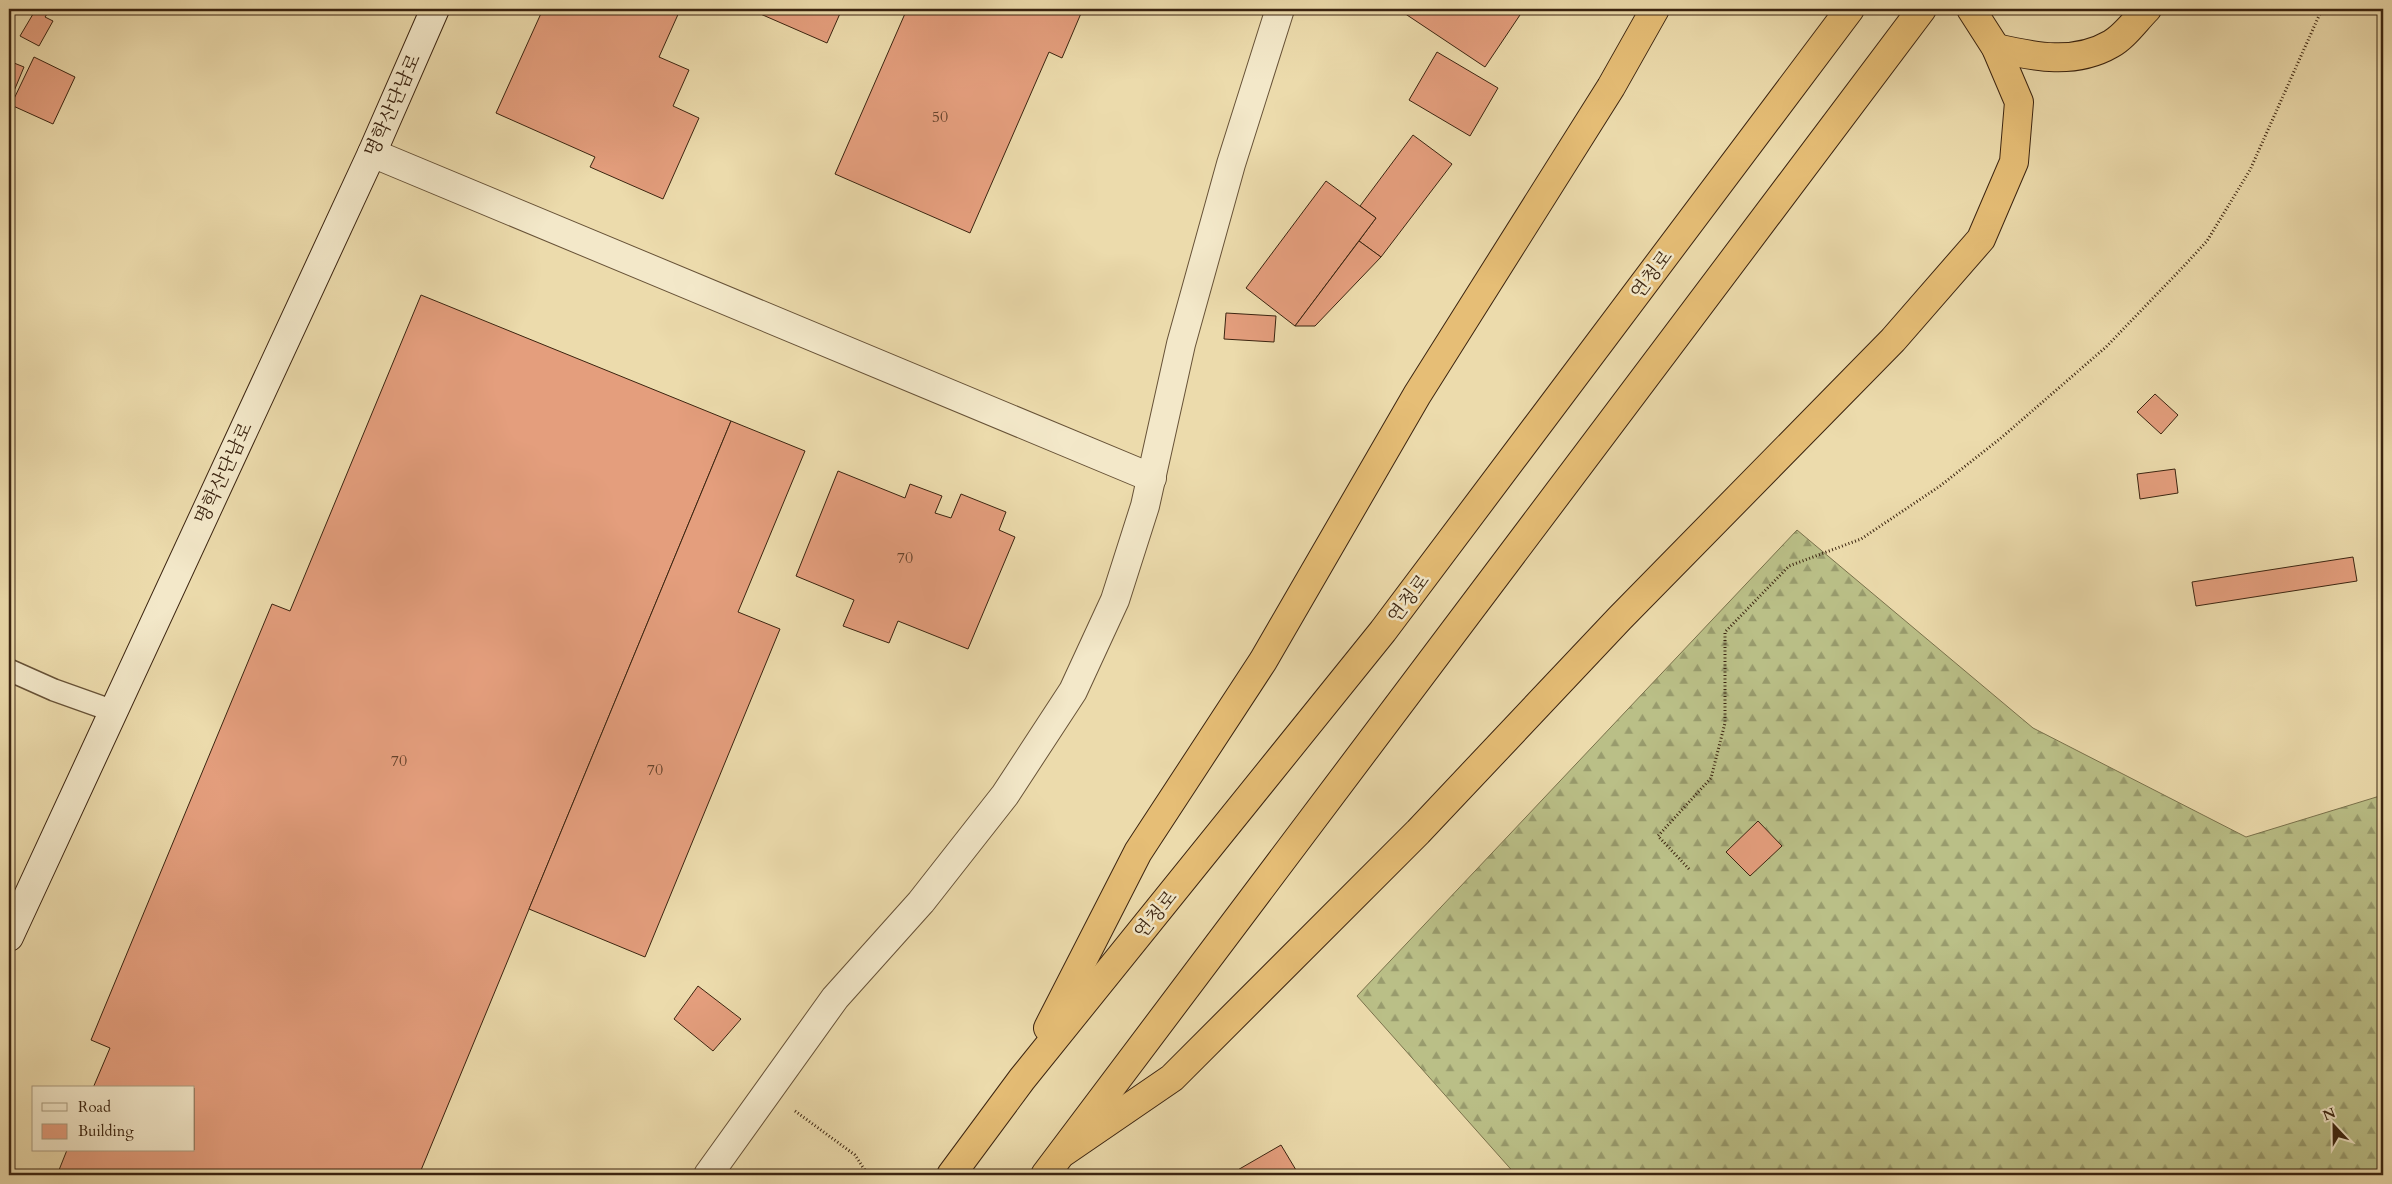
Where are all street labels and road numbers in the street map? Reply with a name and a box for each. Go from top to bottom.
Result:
street label: 명학산단남로 [359,50,427,161]
street label: 연청로 [1625,245,1679,304]
street label: 명학산단남로 [189,418,259,529]
street label: 연청로 [1382,569,1436,628]
street label: 연청로 [1128,885,1183,944]

